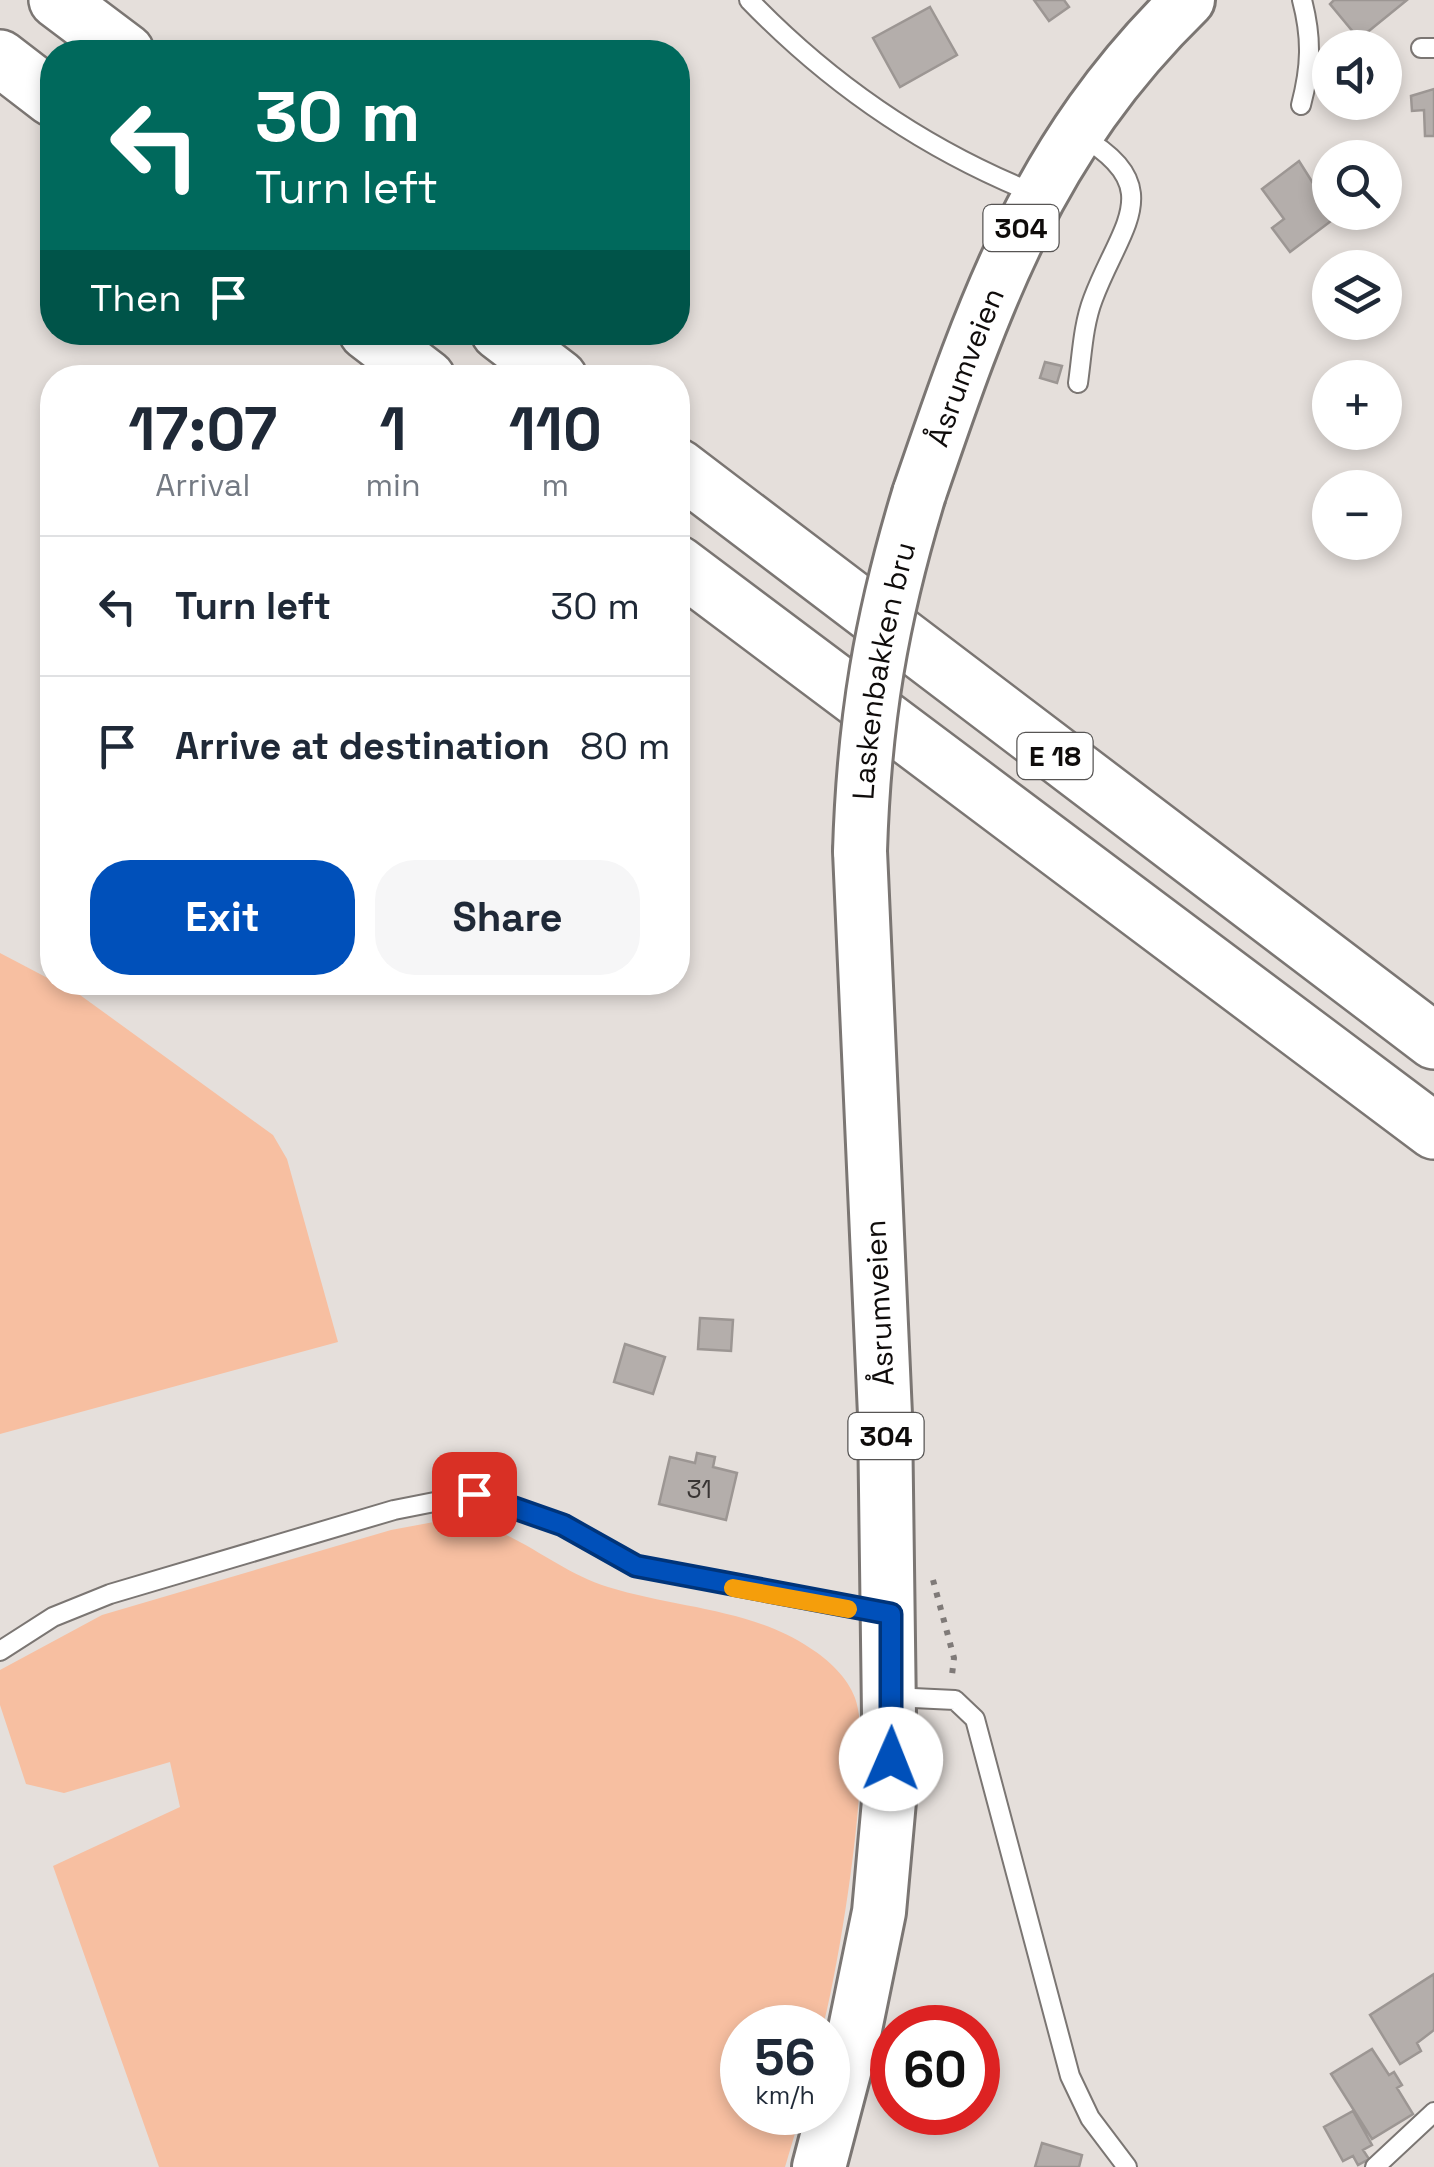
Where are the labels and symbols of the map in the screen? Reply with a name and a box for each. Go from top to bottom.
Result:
road number: 304 [984,205,1058,251]
street label: Åsrumveien [917,282,1012,451]
street label: Laskenbakken bru [843,537,924,801]
road number: E 18 [1018,733,1092,779]
street label: Åsrumveien [855,1219,903,1387]
road number: 304 [848,1413,924,1459]
pin [432,1452,517,1537]
house number: 31 [686,1473,712,1505]
position arrow [839,1707,943,1811]
speed limit sign: 60 [870,2005,1000,2135]

